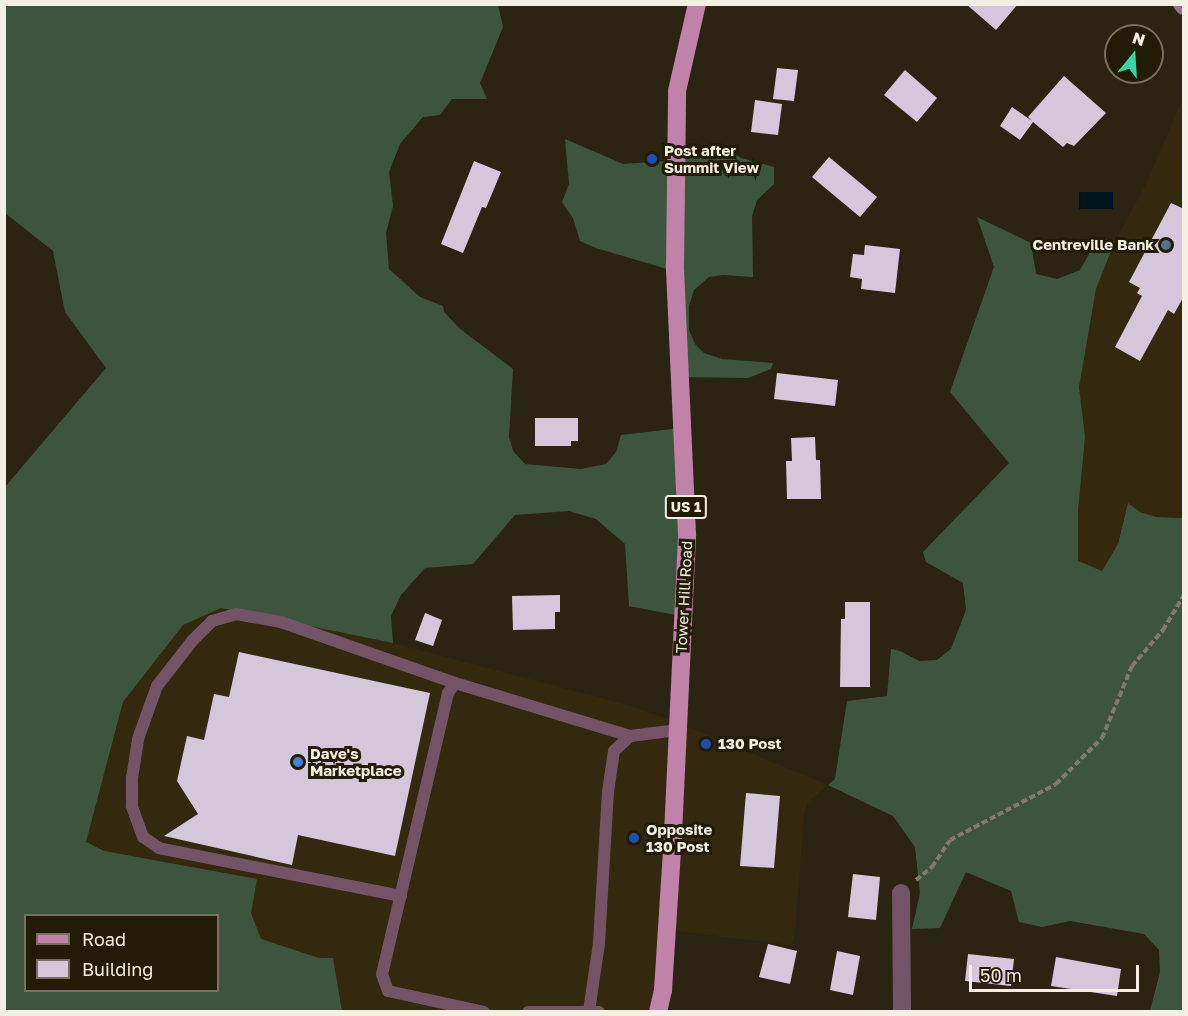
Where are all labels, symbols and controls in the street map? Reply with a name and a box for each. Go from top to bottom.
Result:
north arrow [1104,24,1164,84]
text: N [1130,27,1148,50]
place label: Post after Summit View [664,141,759,176]
marker: Post after Summit View [645,152,659,166]
place label: Centreville Bank [1033,236,1154,254]
marker: Centreville Bank [1159,238,1173,252]
road number: US 1 [664,496,708,518]
street label: Tower Hill Road [672,540,696,654]
place label: 130 Post [718,735,782,753]
marker: 130 Post [699,737,713,751]
place label: Dave's Marketplace [310,744,401,779]
marker: Dave's Marketplace [291,755,305,769]
place label: Opposite 130 Post [646,820,712,855]
marker: Opposite 130 Post [627,831,641,845]
legend [24,914,219,992]
text: Road [82,928,126,950]
scale bar [972,953,1142,991]
text: Building [82,958,153,980]
text: 50 m [980,964,1022,986]

